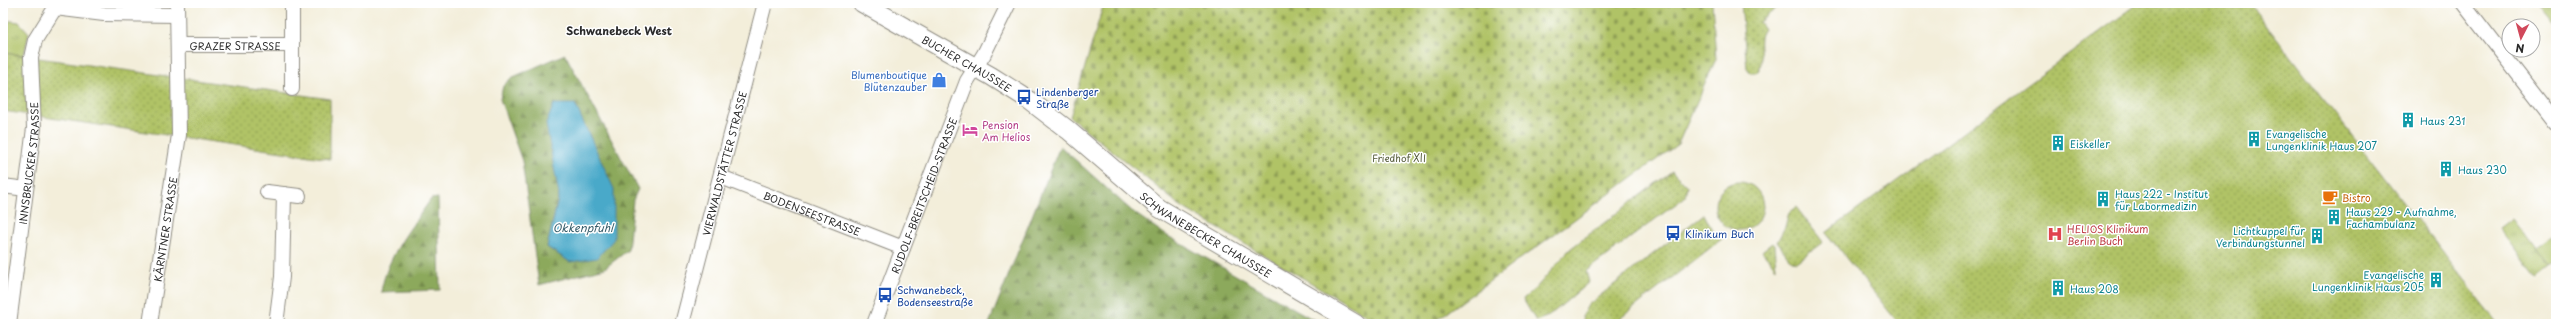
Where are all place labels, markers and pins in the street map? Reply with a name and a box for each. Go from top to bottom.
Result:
place label: Blumenboutique Blütenzauber [851,67,928,94]
shop icon: Blumenboutique Blütenzauber [930,71,948,89]
place label: Lindenberger Straße [1036,84,1099,111]
bus stop icon: Lindenberger Straße [1015,88,1033,106]
building icon: Haus 231 [2399,111,2417,129]
place label: Haus 231 [2420,113,2465,128]
place label: Pension Am Helios [982,117,1031,144]
hotel icon: Pension Am Helios [961,121,979,139]
place label: Evangelische Lungenklinik Haus 207 [2266,126,2377,153]
building icon: Evangelische Lungenklinik Haus 207 [2245,130,2263,148]
building icon: Eiskeller [2049,134,2067,152]
place label: Eiskeller [2070,136,2110,151]
building icon: Haus 230 [2437,160,2455,178]
place label: Haus 230 [2458,162,2507,177]
place label: Haus 222 - Institut für Labormedizin [2115,186,2208,213]
cafe icon: Bistro [2321,188,2339,206]
building icon: Haus 222 - Institut für Labormedizin [2094,190,2112,208]
place label: Bistro [2342,190,2371,205]
place label: Haus 229 - Aufnahme, Fachambulanz [2346,204,2457,231]
building icon: Haus 229 - Aufnahme, Fachambulanz [2325,208,2343,226]
place label: HELIOS Klinikum Berlin Buch [2067,221,2148,248]
place label: Lichtkuppel für Verbindungstunnel [2216,223,2305,250]
bus stop icon: Klinikum Buch [1664,224,1682,242]
hospital icon: HELIOS Klinikum Berlin Buch [2046,225,2064,243]
place label: Klinikum Buch [1685,226,1754,241]
building icon: Lichtkuppel für Verbindungstunnel [2308,227,2326,245]
place label: Evangelische Lungenklinik Haus 205 [2312,267,2424,294]
building icon: Evangelische Lungenklinik Haus 205 [2427,271,2445,289]
building icon: Haus 208 [2049,279,2067,297]
place label: Haus 208 [2070,281,2119,296]
place label: Schwanebeck, Bodenseestraße [897,282,973,309]
bus stop icon: Schwanebeck, Bodenseestraße [876,286,894,304]

